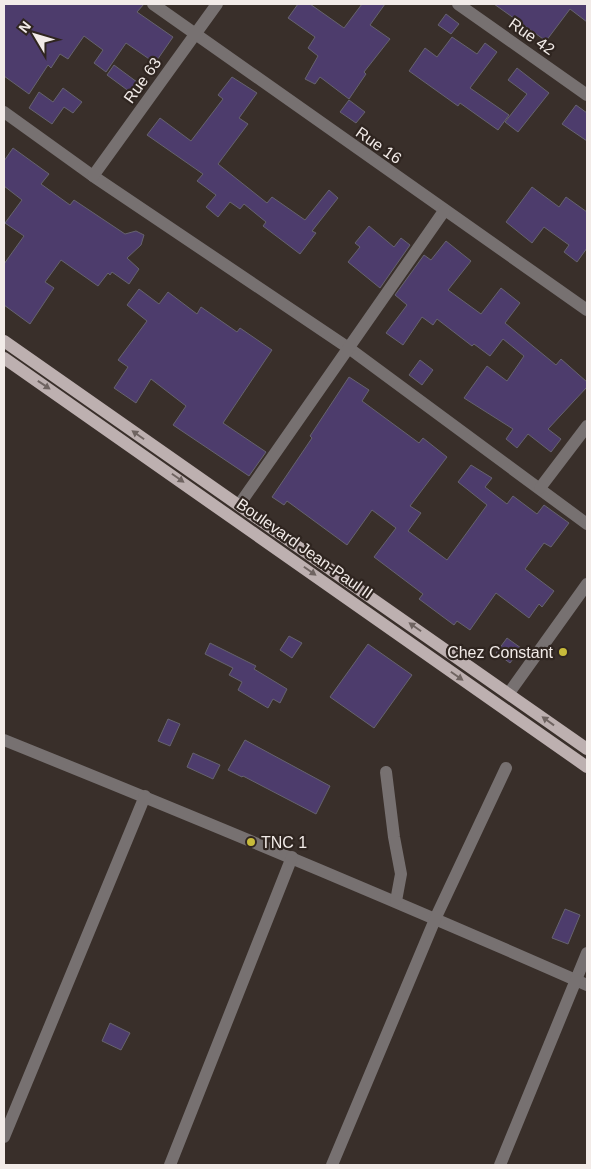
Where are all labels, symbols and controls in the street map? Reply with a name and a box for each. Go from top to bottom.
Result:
north arrow [10,10,60,60]
street label: Rue 42 [506,15,558,58]
text: N [15,18,34,36]
street label: Rue 63 [120,54,165,106]
street label: Rue 16 [353,124,405,167]
one-way arrow [37,380,51,390]
one-way arrow [131,430,144,440]
one-way arrow [171,473,184,483]
street label: Boulevard Jean-Paul II [234,495,376,602]
one-way arrow [304,566,317,576]
one-way arrow [408,622,421,632]
place label: Chez Constant [447,644,554,661]
marker: Chez Constant [557,646,569,658]
one-way arrow [450,670,463,681]
one-way arrow [541,716,555,726]
place label: TNC 1 [261,834,307,851]
marker: TNC 1 [245,836,257,848]

